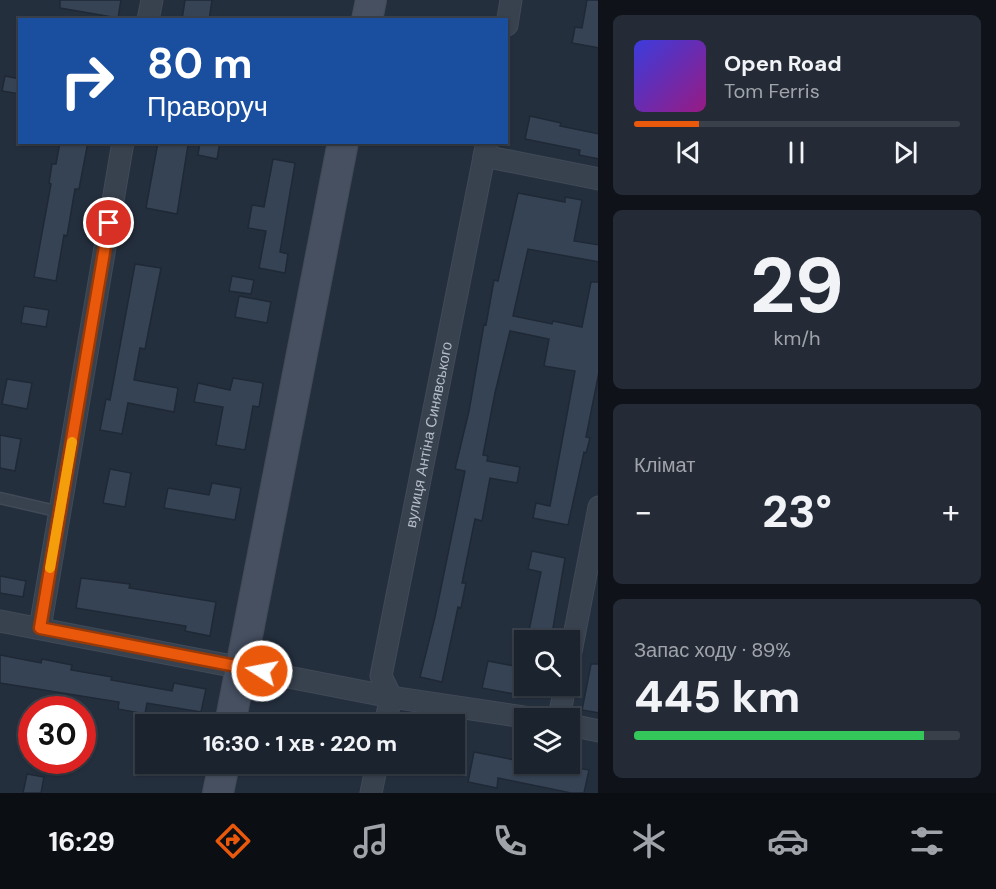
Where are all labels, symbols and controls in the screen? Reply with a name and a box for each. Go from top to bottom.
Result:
text: 80 m [147,36,253,91]
icon: right [48,42,126,120]
text: Open Road [724,49,842,78]
text: Tom Ferris [724,78,820,104]
text: Праворуч [147,89,268,124]
icon: previous [672,136,705,169]
icon: pause [780,136,813,169]
icon: next [889,136,922,169]
pin [83,197,134,248]
icon: arrive [92,206,125,239]
text: 29 [750,235,844,336]
text: km/h [773,325,821,351]
street label: вулиця Антіна Синявського [401,340,457,529]
text: Клімат [634,452,695,478]
text: 23° [762,482,832,541]
text: − [634,490,652,533]
text: + [942,490,960,533]
map controls [514,630,580,774]
button: search [514,630,580,696]
text: Запас ходу · 89% [634,637,791,663]
position arrow [230,639,294,703]
text: 445 km [634,667,800,726]
speed limit sign: 30 [18,696,96,774]
button: layers [514,708,580,774]
text: 16:30 · 1 хв · 220 m [203,729,397,758]
icon: directions [212,820,254,862]
icon: music [350,820,392,862]
icon: phone [489,820,531,862]
icon: climate [628,820,670,862]
icon: car [767,820,809,862]
icon: filters [906,820,948,862]
text: 16:29 [48,824,115,859]

